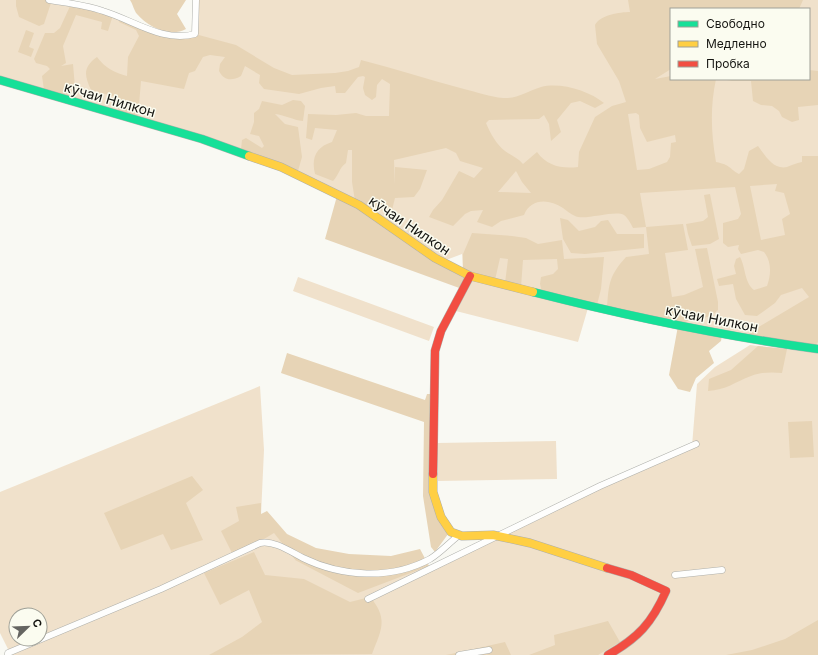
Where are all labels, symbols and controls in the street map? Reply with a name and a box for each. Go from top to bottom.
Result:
legend [670,8,810,80]
text: Свободно [706,16,765,31]
text: Медленно [706,36,767,51]
text: Пробка [706,56,750,71]
street label: кӯчаи Нилкон [62,78,158,120]
street label: кӯчаи Нилкон [366,192,454,258]
street label: кӯчаи Нилкон [664,301,760,335]
north arrow [8,607,48,647]
text: С [29,617,45,630]

